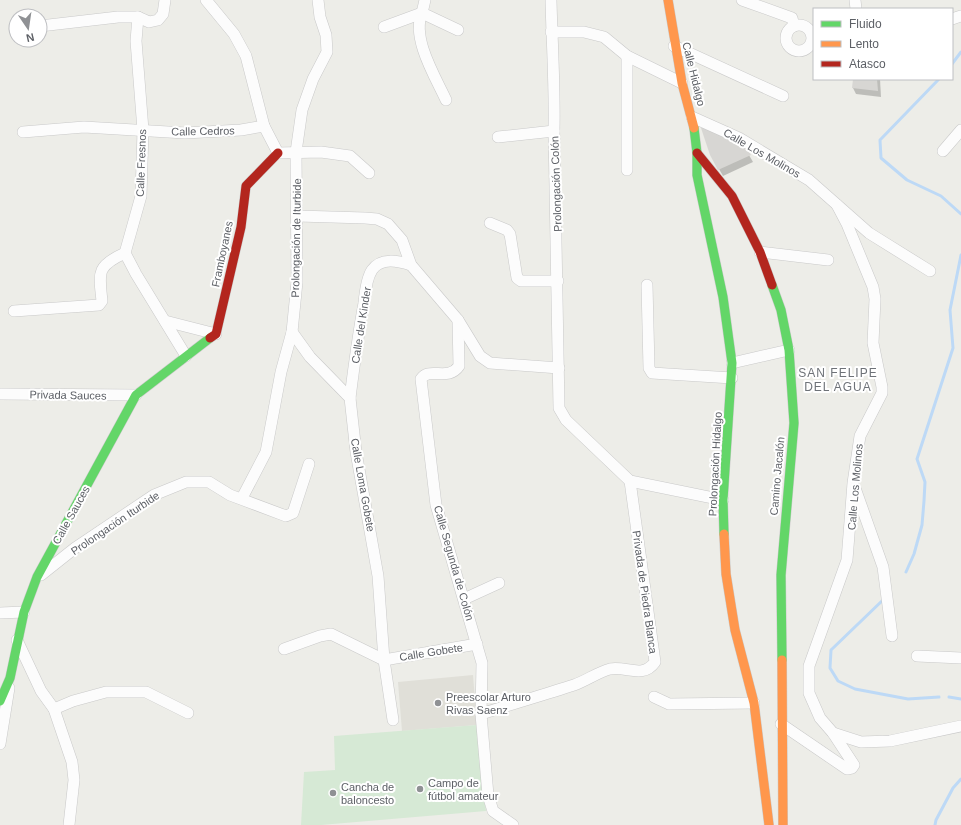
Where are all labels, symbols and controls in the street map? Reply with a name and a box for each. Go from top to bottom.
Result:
north arrow [8,8,48,48]
legend [813,8,953,80]
text: Fluido [849,17,882,31]
text: N [25,31,35,44]
text: Lento [849,37,879,51]
street label: Calle Hidalgo [680,41,708,107]
text: Atasco [849,57,886,71]
street label: Calle Cedros [171,124,235,138]
street label: Calle Los Molinos [721,126,803,180]
street label: Calle Fresnos [134,128,148,197]
street label: Prolongación Colón [548,136,564,232]
street label: Prolongación de Iturbide [289,178,303,298]
street label: Framboyanes [209,219,235,288]
street label: Calle del Kinder [349,285,373,364]
district label: SAN FELIPE DEL AGUA [798,366,878,394]
street label: Privada Sauces [29,388,107,402]
street label: Prolongación Hidalgo [706,411,724,517]
street label: Camino Jacalón [768,436,786,516]
street label: Calle Loma Gobete [349,437,377,533]
street label: Calle Los Molinos [845,443,865,531]
street label: Calle Sauces [50,483,92,546]
street label: Prolongación Iturbide [69,489,161,557]
street label: Calle Segunda de Colón [432,504,476,622]
street label: Privada de Piedra Blanca [630,530,660,655]
street label: Calle Gobete [398,641,464,663]
place label: Preescolar Arturo Rivas Saenz [446,691,531,716]
marker: Preescolar Arturo Rivas Saenz [433,698,443,708]
place label: Campo de fútbol amateur [428,777,499,802]
place label: Cancha de baloncesto [341,781,394,806]
marker: Campo de fútbol amateur [415,784,425,794]
marker: Cancha de baloncesto [328,788,338,798]

